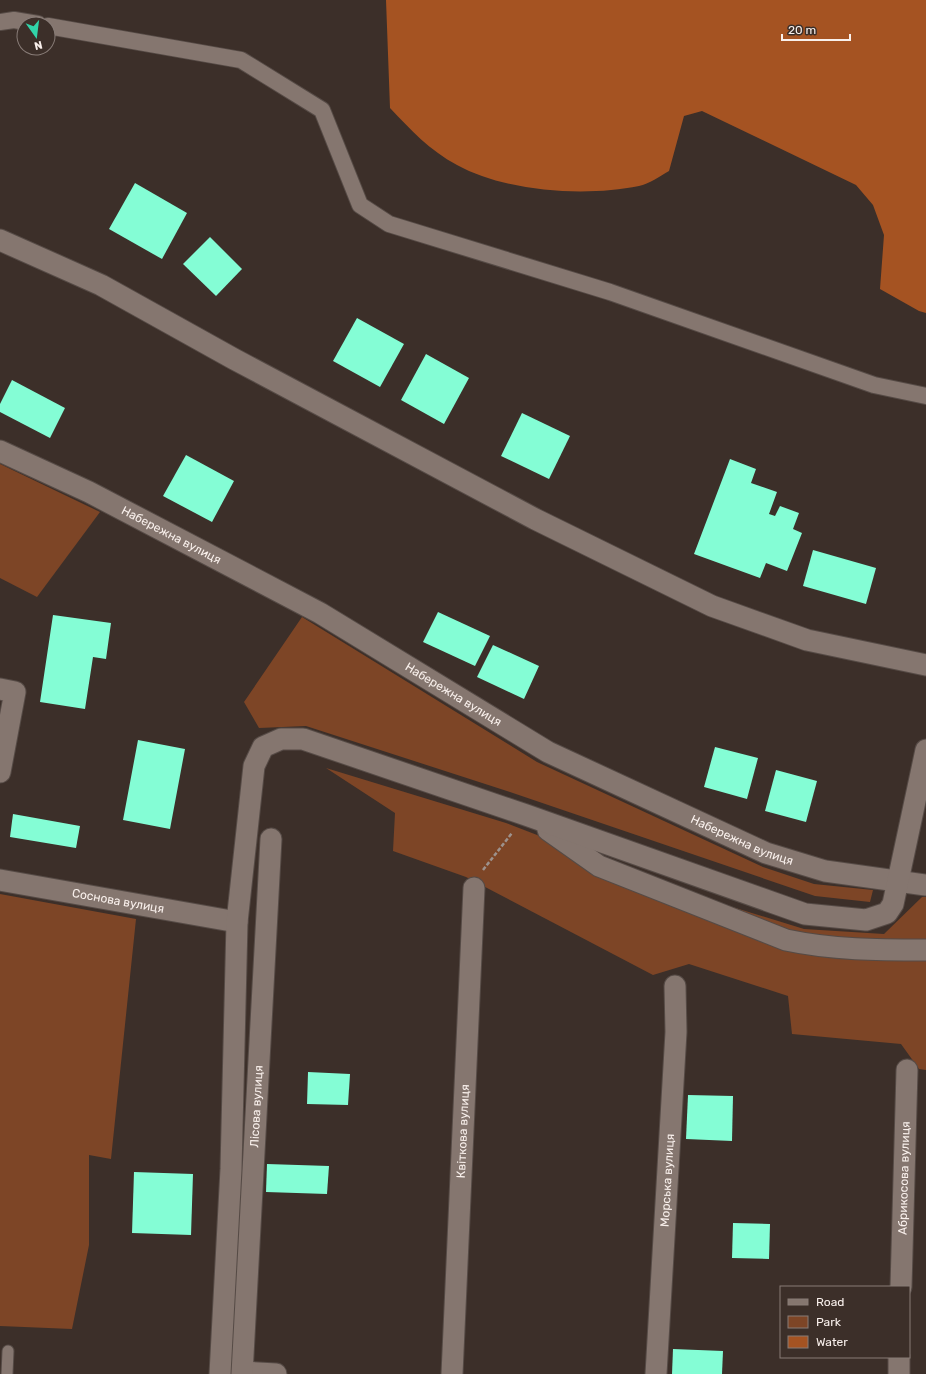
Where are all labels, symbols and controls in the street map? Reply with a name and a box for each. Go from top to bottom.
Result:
north arrow [16,16,56,56]
scale bar [782,16,850,42]
text: 20 m [788,23,816,37]
text: N [33,38,44,53]
street label: Набережна вулиця [119,503,224,567]
street label: Набережна вулиця [403,660,504,729]
street label: Набережна вулиця [688,812,795,868]
street label: Соснова вулиця [71,886,165,916]
street label: Лісова вулиця [247,1065,266,1148]
street label: Квіткова вулиця [454,1084,472,1179]
street label: Абрикосова вулиця [895,1121,913,1235]
street label: Морська вулиця [658,1133,677,1227]
legend [780,1286,910,1358]
text: Road [816,1295,844,1309]
text: Park [816,1315,842,1329]
text: Water [816,1335,848,1349]

